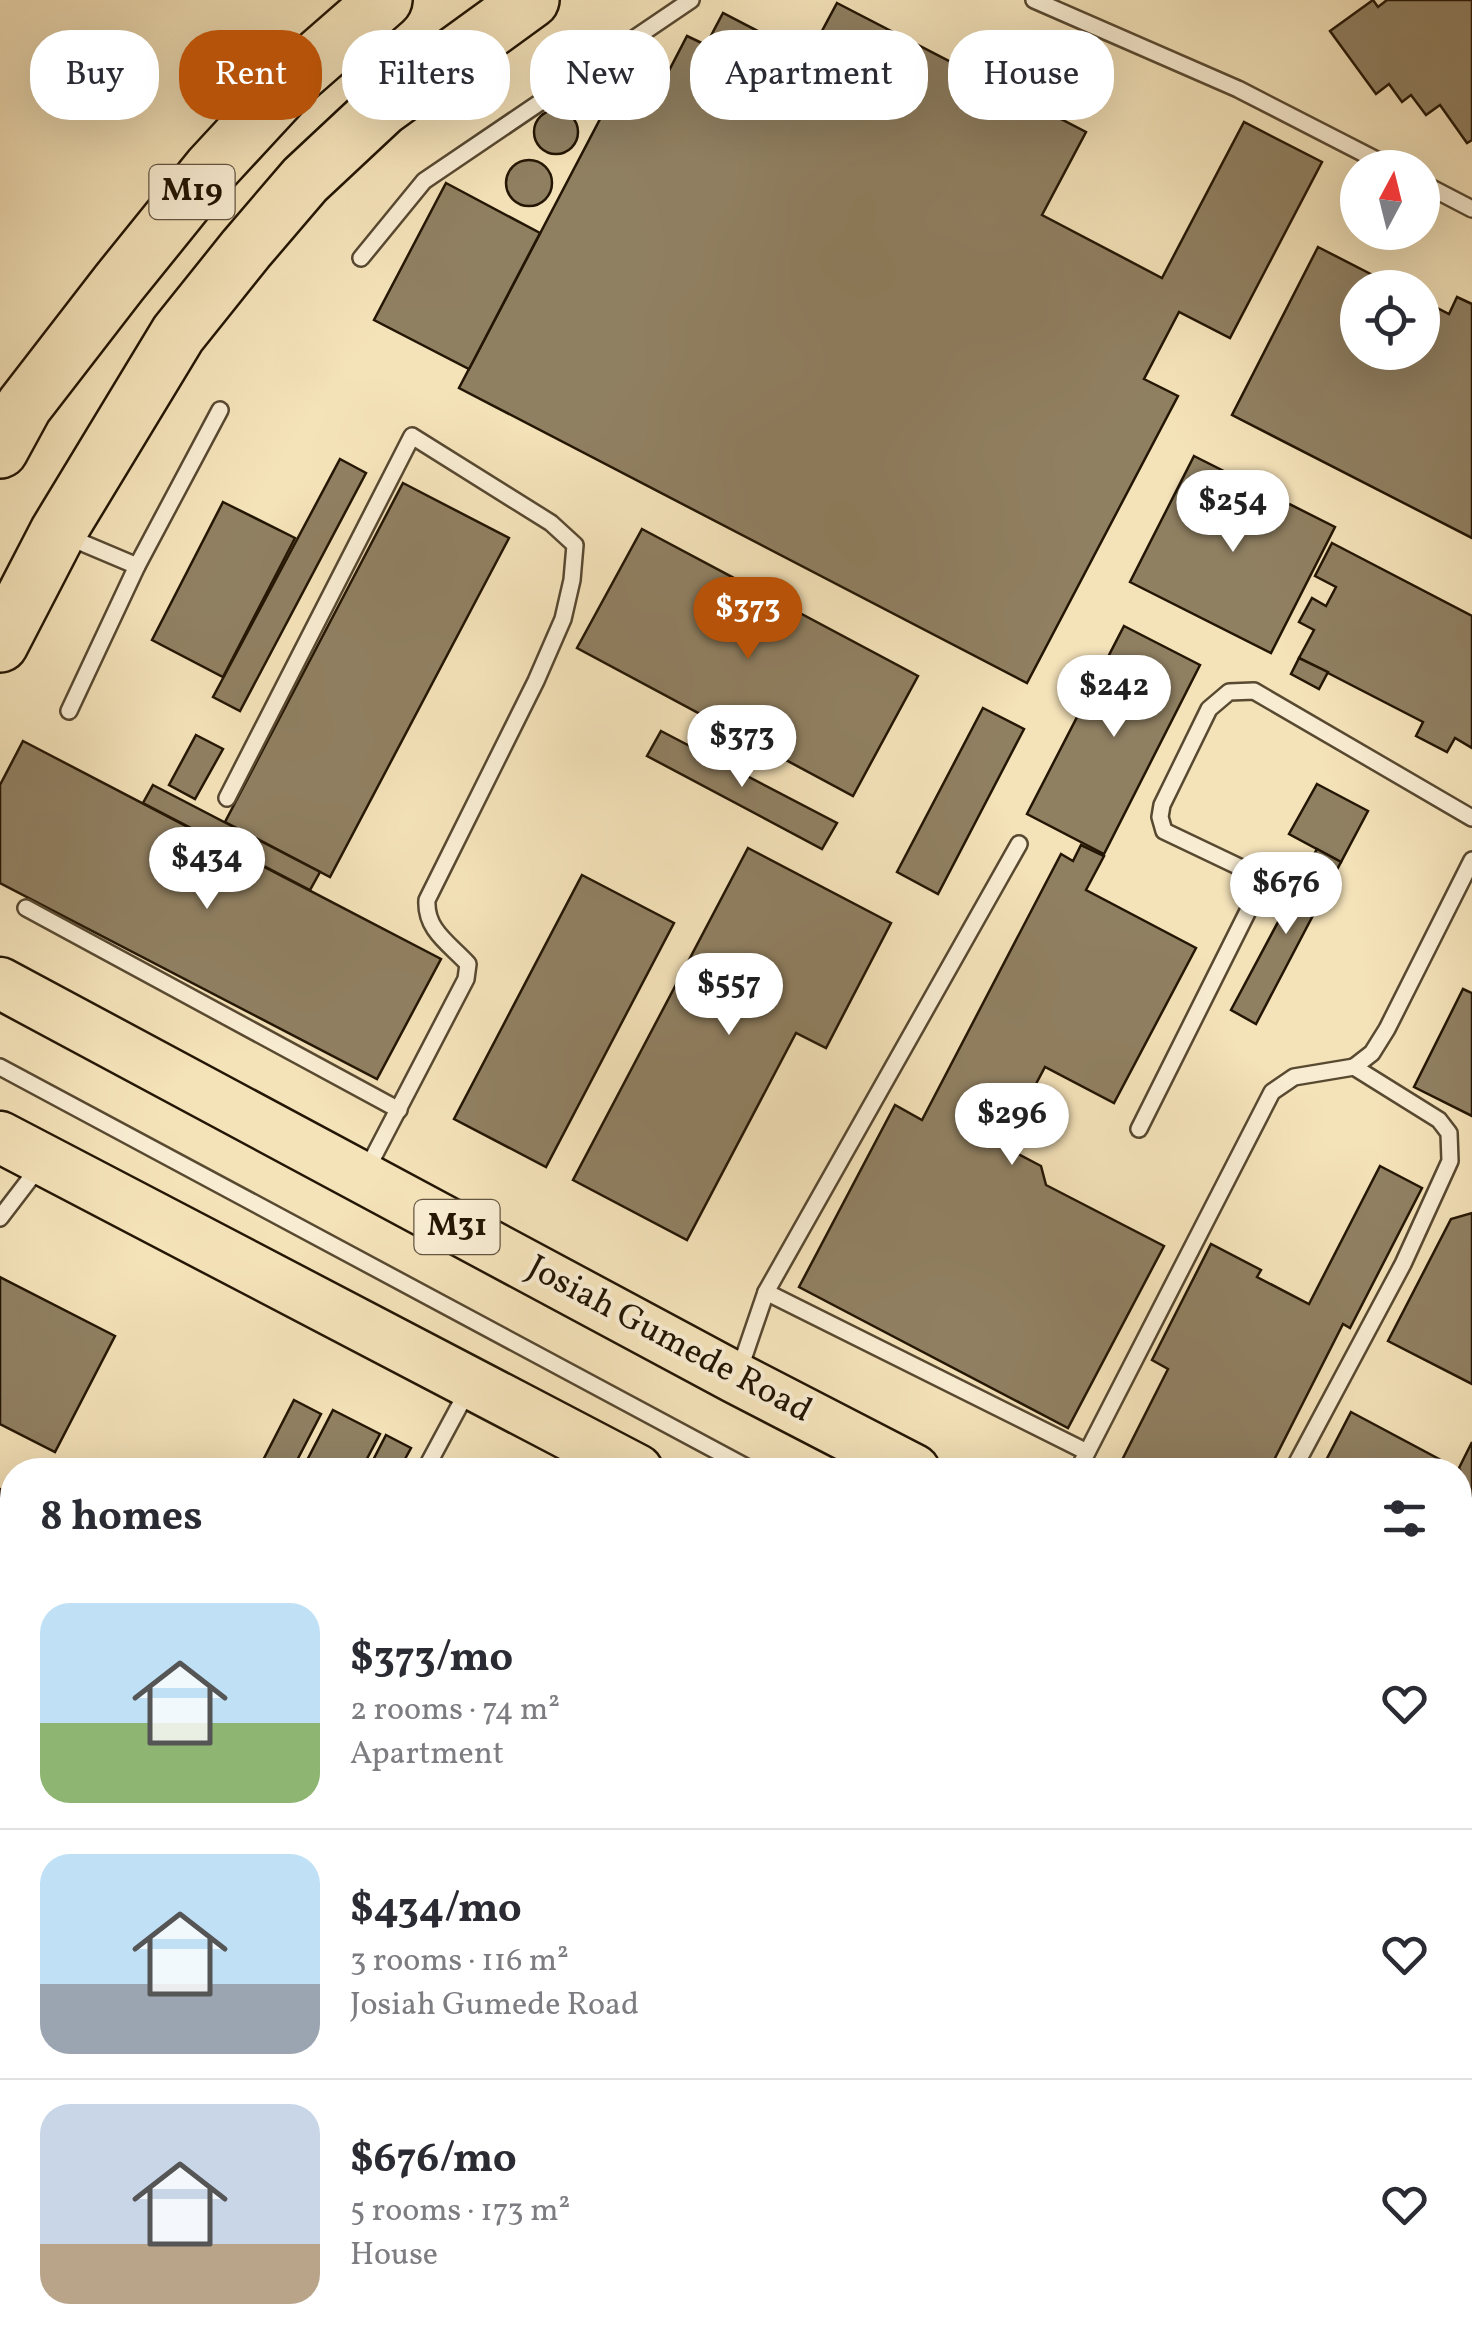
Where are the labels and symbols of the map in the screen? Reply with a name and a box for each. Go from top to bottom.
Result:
north arrow [1340,150,1440,250]
road number: M19 [150,165,234,219]
pin: $254 [1174,470,1292,555]
pin: $373 [689,577,807,662]
pin: $242 [1055,655,1173,740]
pin: $373 [683,705,801,790]
pin: $434 [148,827,266,912]
pin: $676 [1227,852,1345,937]
pin: $557 [670,953,788,1038]
pin: $296 [953,1083,1071,1168]
road number: M31 [414,1200,500,1254]
street label: Josiah Gumede Road [518,1245,820,1435]

